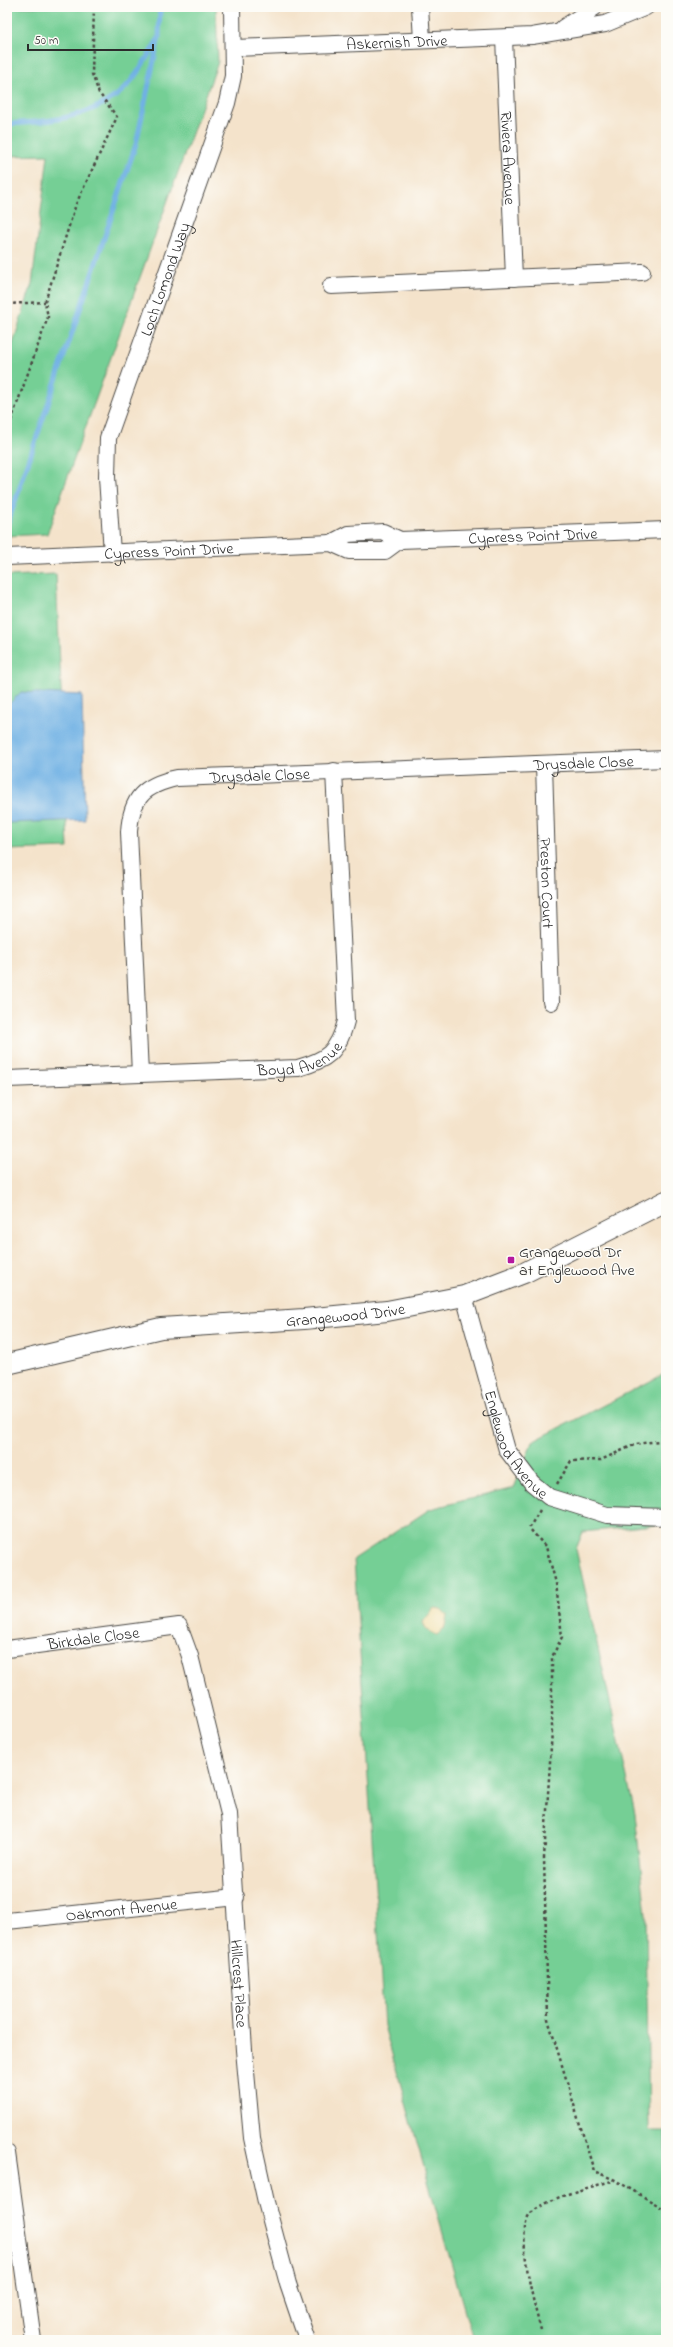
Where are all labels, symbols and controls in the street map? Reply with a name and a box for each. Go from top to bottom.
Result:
scale bar [28,26,153,52]
street label: Askernish Drive [346,29,449,57]
text: 50 m [34,32,58,50]
street label: Riviera Avenue [493,111,521,206]
street label: Loch Lomond Way [135,219,198,340]
street label: Cypress Point Drive [468,523,599,551]
street label: Cypress Point Drive [104,537,235,567]
street label: Drysdale Close [532,750,635,778]
street label: Drysdale Close [208,763,311,791]
street label: Preston Court [532,837,559,929]
street label: Boyd Avenue [256,1037,350,1084]
place label: Grangewood Dr at Englewood Ave [519,1241,635,1283]
marker: Grangewood Dr at Englewood Ave [506,1255,516,1265]
street label: Grangewood Drive [285,1298,408,1334]
street label: Englewood Avenue [477,1388,553,1506]
street label: Birkdale Close [45,1621,142,1658]
street label: Oakmont Avenue [65,1893,179,1929]
street label: Hillcrest Place [223,1939,253,2029]

